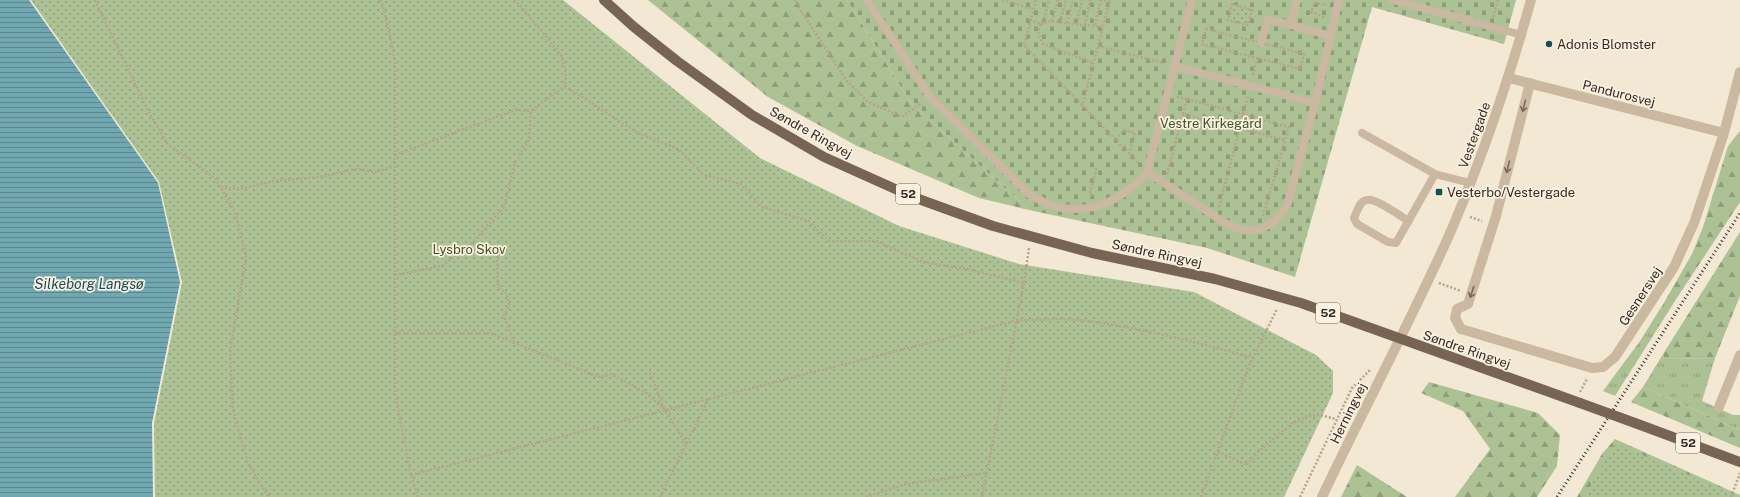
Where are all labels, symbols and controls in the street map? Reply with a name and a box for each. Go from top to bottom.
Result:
place label: Adonis Blomster [1557,37,1656,52]
marker: Adonis Blomster [1544,39,1554,49]
street label: Pandurosvej [1581,77,1657,110]
one-way arrow [1519,99,1527,112]
street label: Vestergade [1456,100,1493,170]
street label: Søndre Ringvej [767,104,855,161]
park label: Vestre Kirkegård [1160,116,1262,131]
one-way arrow [1504,160,1512,173]
road number: 52 [896,184,920,204]
place label: Vesterbo/Vestergade [1447,185,1575,200]
marker: Vesterbo/Vestergade [1434,187,1444,197]
street label: Søndre Ringvej [1110,237,1203,270]
park label: Lysbro Skov [432,242,506,257]
street label: Gesnersvej [1616,264,1665,328]
water label: Silkeborg Langsø [34,276,144,292]
one-way arrow [1468,285,1475,298]
road number: 52 [1316,303,1340,323]
street label: Søndre Ringvej [1421,327,1513,372]
street label: Herningvej [1327,380,1370,446]
road number: 52 [1676,433,1700,453]

